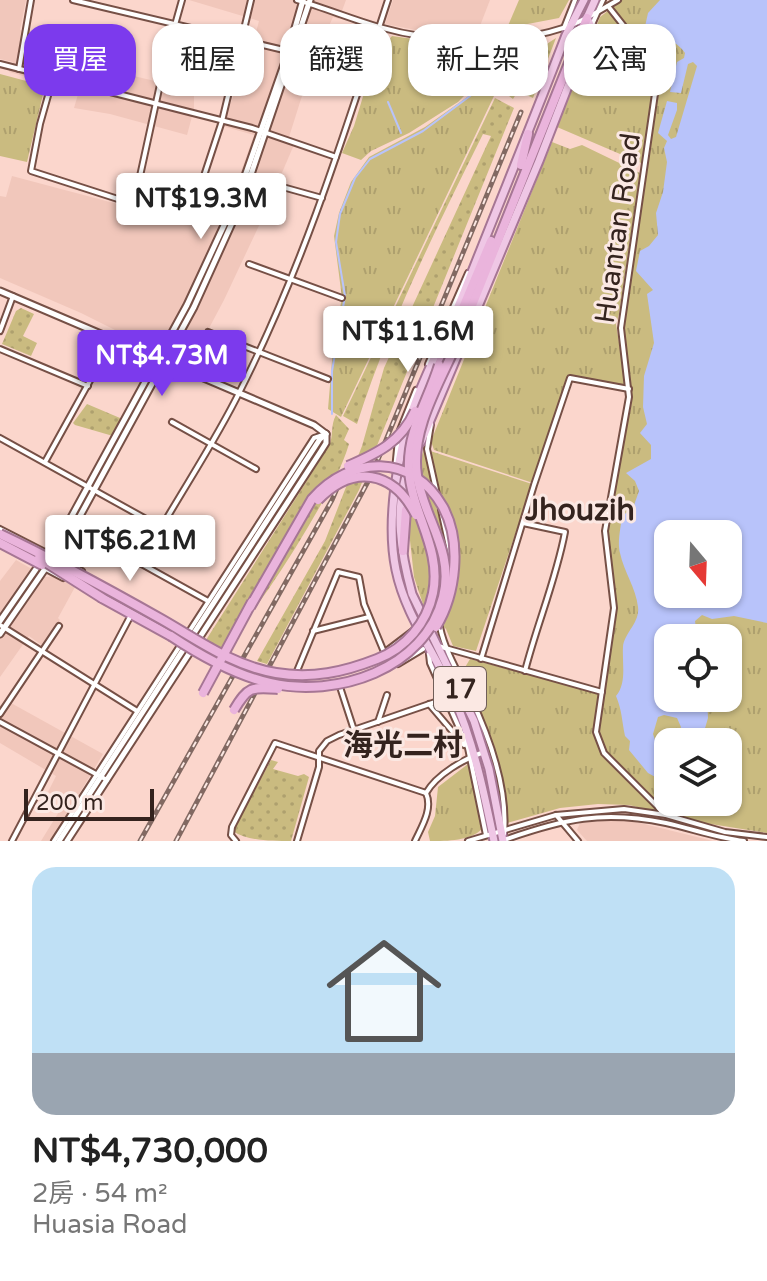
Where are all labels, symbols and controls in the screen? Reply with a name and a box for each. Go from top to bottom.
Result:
chip: 買屋 [24,24,136,96]
chip: 租屋 [152,24,264,96]
chip: 篩選 [280,24,392,96]
chip: 新上架 [408,24,548,96]
chip: 公寓 [564,24,676,96]
street label: Huantan Road [588,131,648,325]
pin: NT$19.3M [118,173,284,241]
text: NT$19.3M [134,183,268,214]
pin: NT$11.6M [325,306,491,374]
text: NT$11.6M [341,316,475,347]
pin: NT$4.73M [79,330,245,398]
text: NT$4.73M [95,340,229,371]
district label: Jhouzih [524,492,635,529]
pin: NT$6.21M [47,515,213,583]
north arrow [654,520,742,608]
map controls [654,520,742,816]
text: NT$6.21M [63,525,197,556]
button: locate [654,624,742,712]
road number: 17 [434,667,486,711]
district label: 海光二村 [343,727,463,764]
button: layers [654,728,742,816]
scale bar [24,785,154,821]
text: 200 m [36,790,103,816]
icon: home [312,919,456,1063]
text: NT$4,730,000 [32,1131,268,1172]
text: 2房 · 54 m² [32,1178,168,1209]
text: Huasia Road [32,1209,187,1240]

